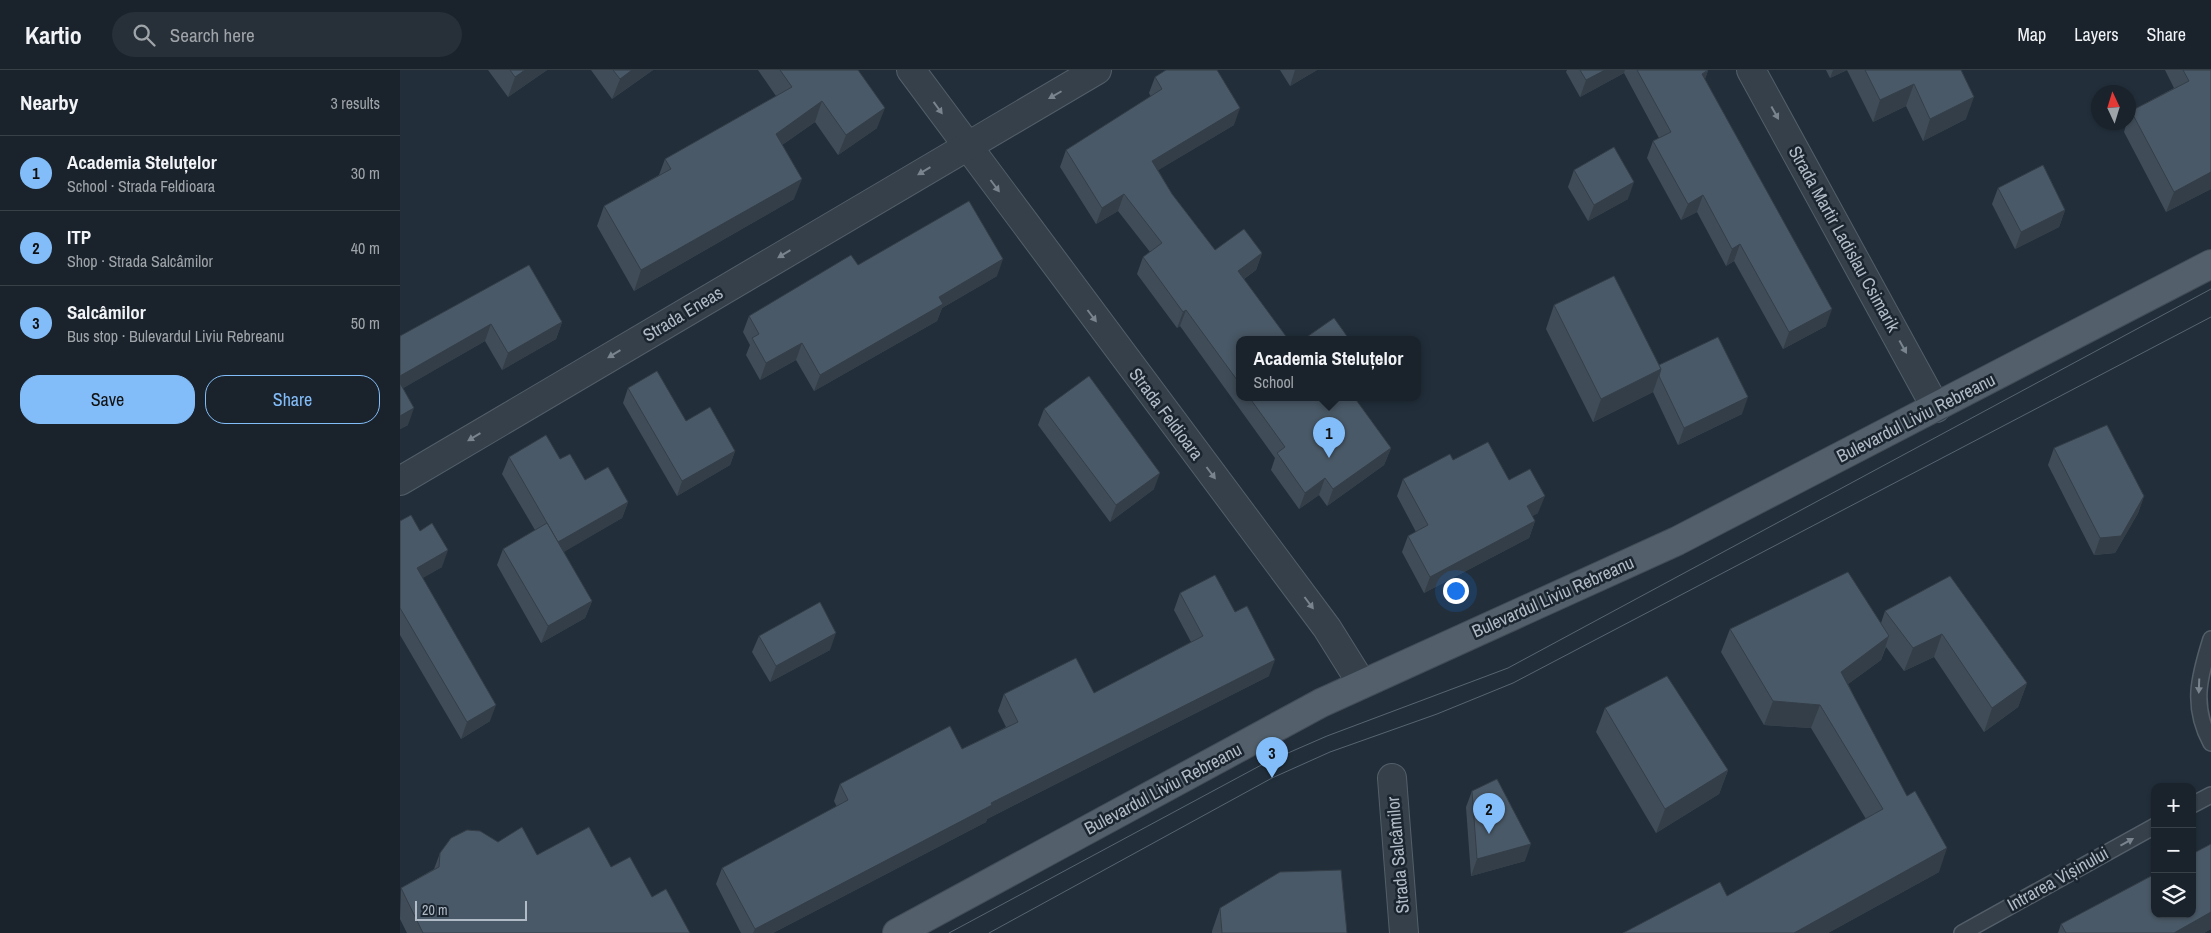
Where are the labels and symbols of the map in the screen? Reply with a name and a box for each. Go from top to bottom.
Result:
north arrow [2091,85,2136,130]
one-way arrow [1048,90,1061,99]
one-way arrow [933,101,943,115]
one-way arrow [1771,105,1779,120]
street label: Strada Martir Ladislau Csimarik [1783,141,1906,337]
one-way arrow [917,166,930,175]
one-way arrow [990,179,1000,193]
one-way arrow [778,249,791,258]
street label: Strada Eneas [638,280,728,347]
one-way arrow [1087,309,1098,322]
one-way arrow [1899,341,1908,354]
one-way arrow [608,350,621,359]
street label: Strada Feldioara [1124,363,1209,465]
street label: Bulevardul Liviu Rebreanu [1832,367,1999,468]
pin: 1 [1313,417,1345,458]
one-way arrow [468,433,481,442]
one-way arrow [1206,467,1216,480]
street label: Bulevardul Liviu Rebreanu [1468,550,1638,644]
your location [1443,578,1469,604]
one-way arrow [1303,596,1314,609]
one-way arrow [2195,679,2203,695]
street label: Bulevardul Liviu Rebreanu [1080,736,1246,841]
pin: 3 [1256,737,1288,778]
pin: 2 [1473,793,1505,834]
street label: Strada Salcâmilor [1380,795,1415,915]
one-way arrow [2120,837,2133,846]
street label: Intrarea Vișinului [2003,840,2113,917]
scale bar [415,898,528,921]

